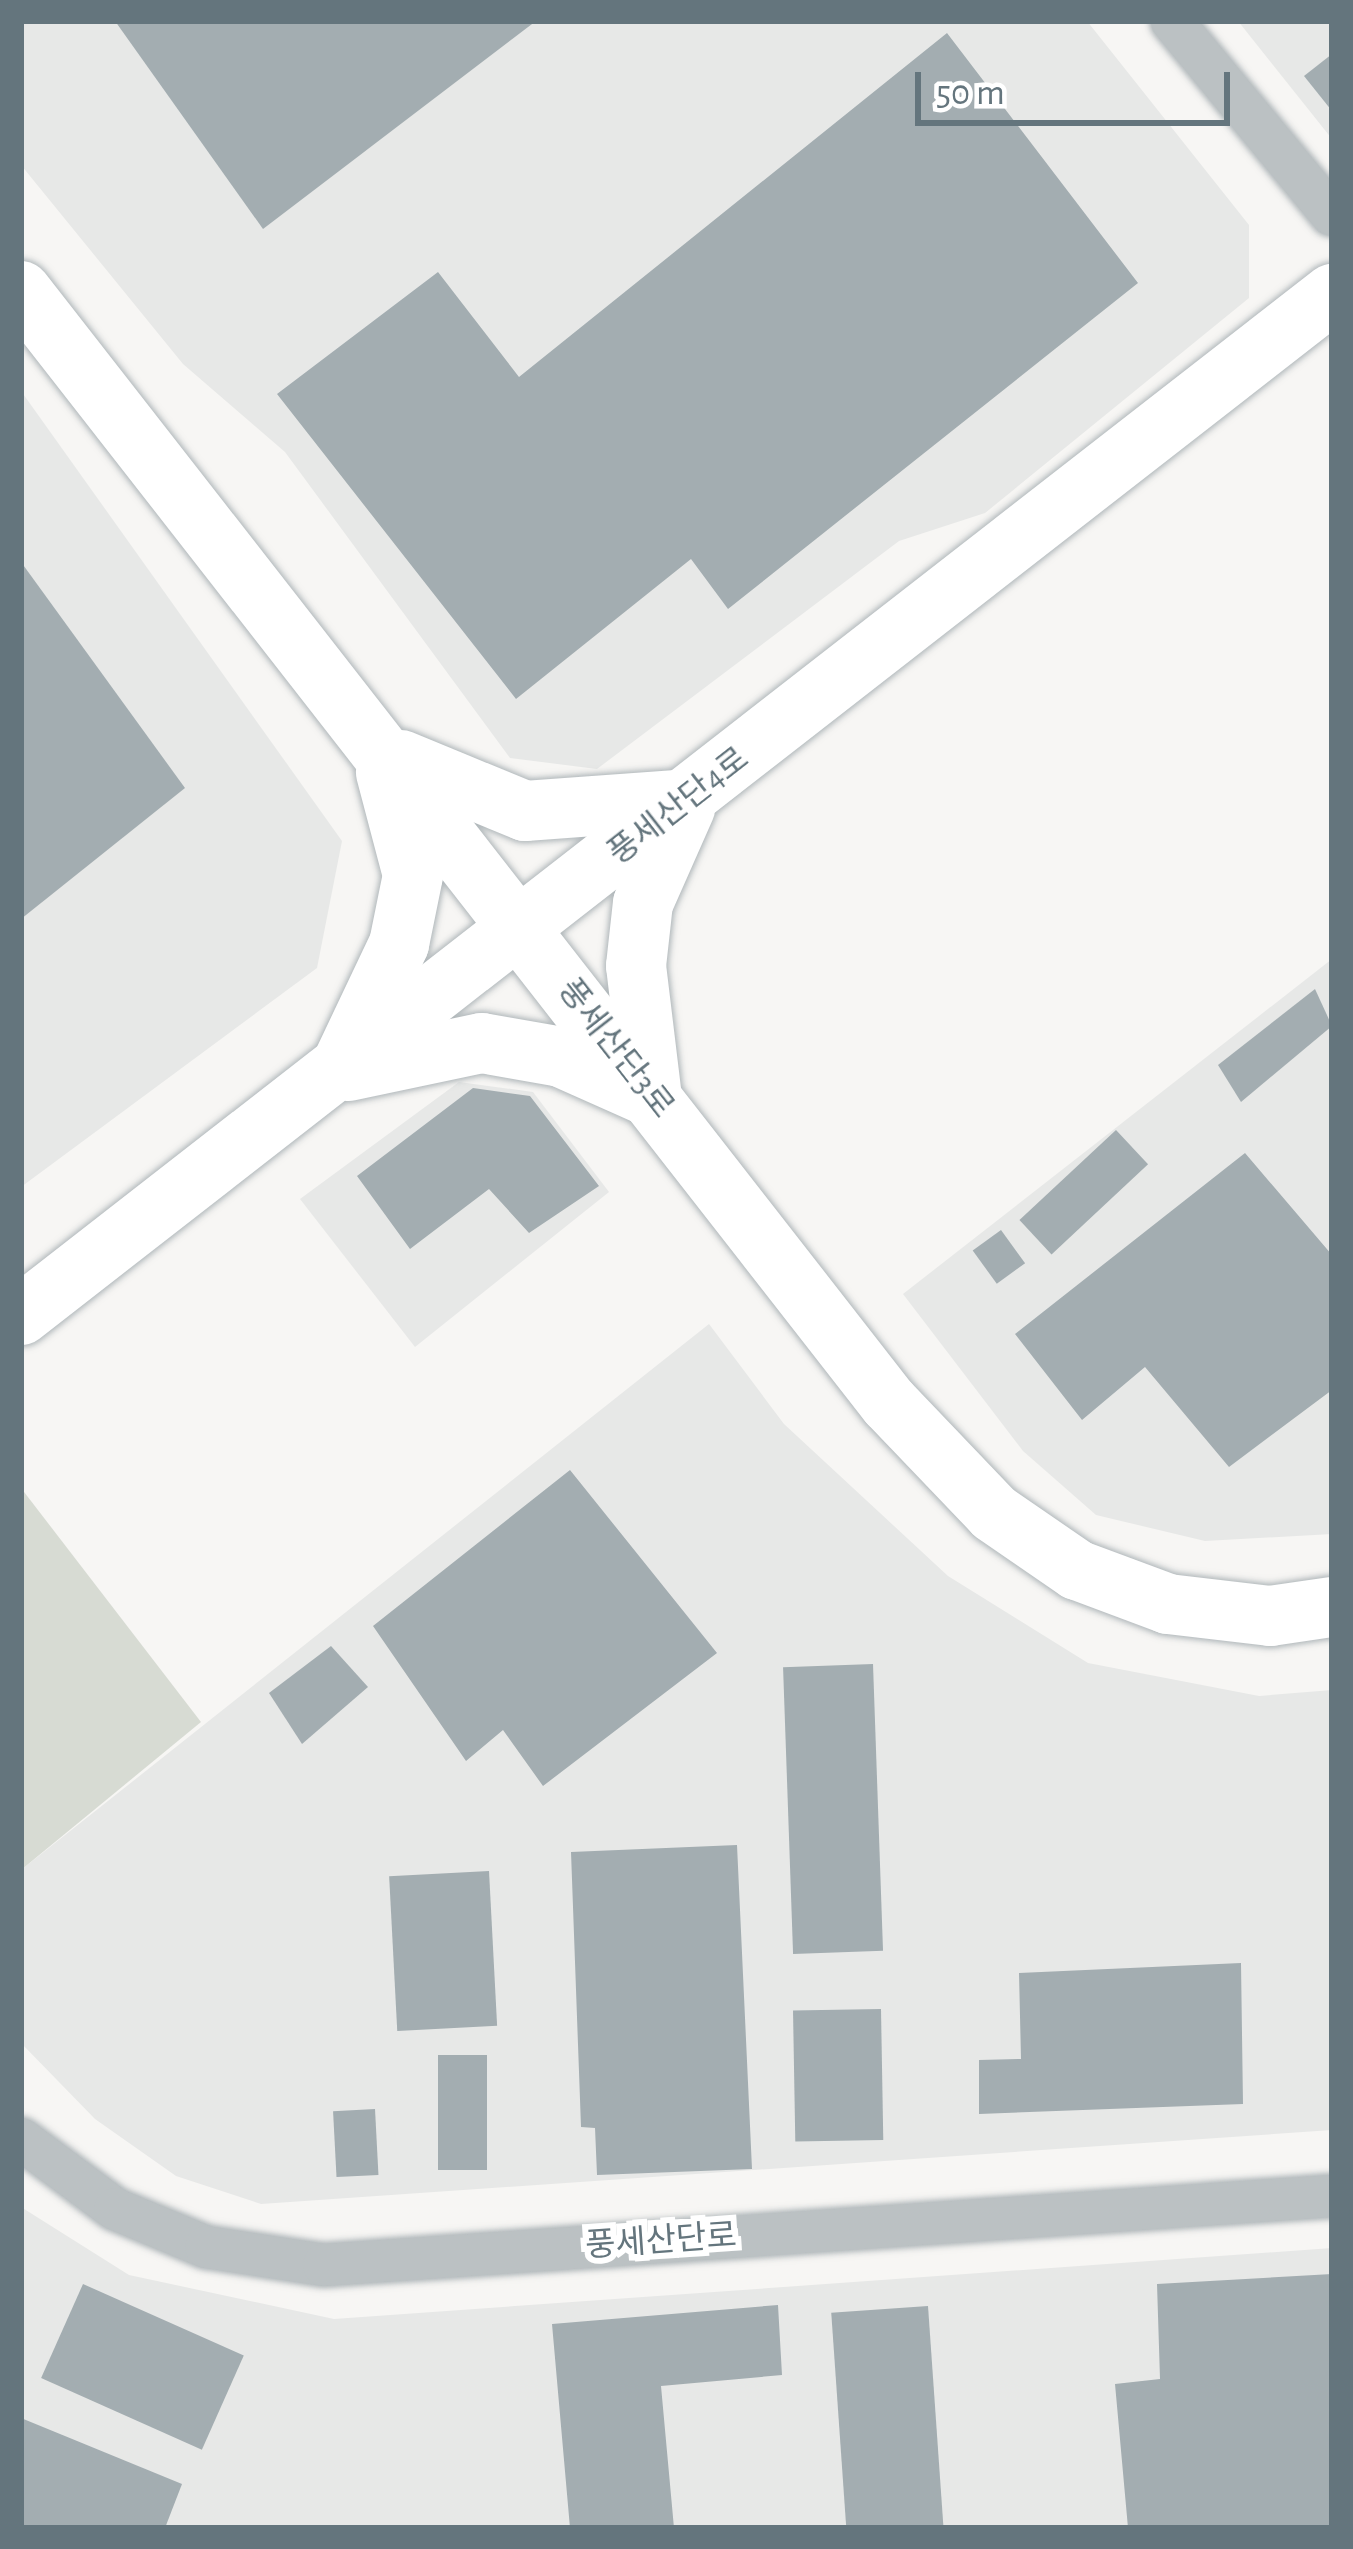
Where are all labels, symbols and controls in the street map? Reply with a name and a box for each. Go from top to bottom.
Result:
scale bar [921,48,1236,122]
text: 50 m [936,75,1005,111]
street label: 풍세산단4로 [601,740,757,874]
street label: 풍세산단3로 [548,972,682,1126]
street label: 풍세산단로 [584,2217,738,2267]

